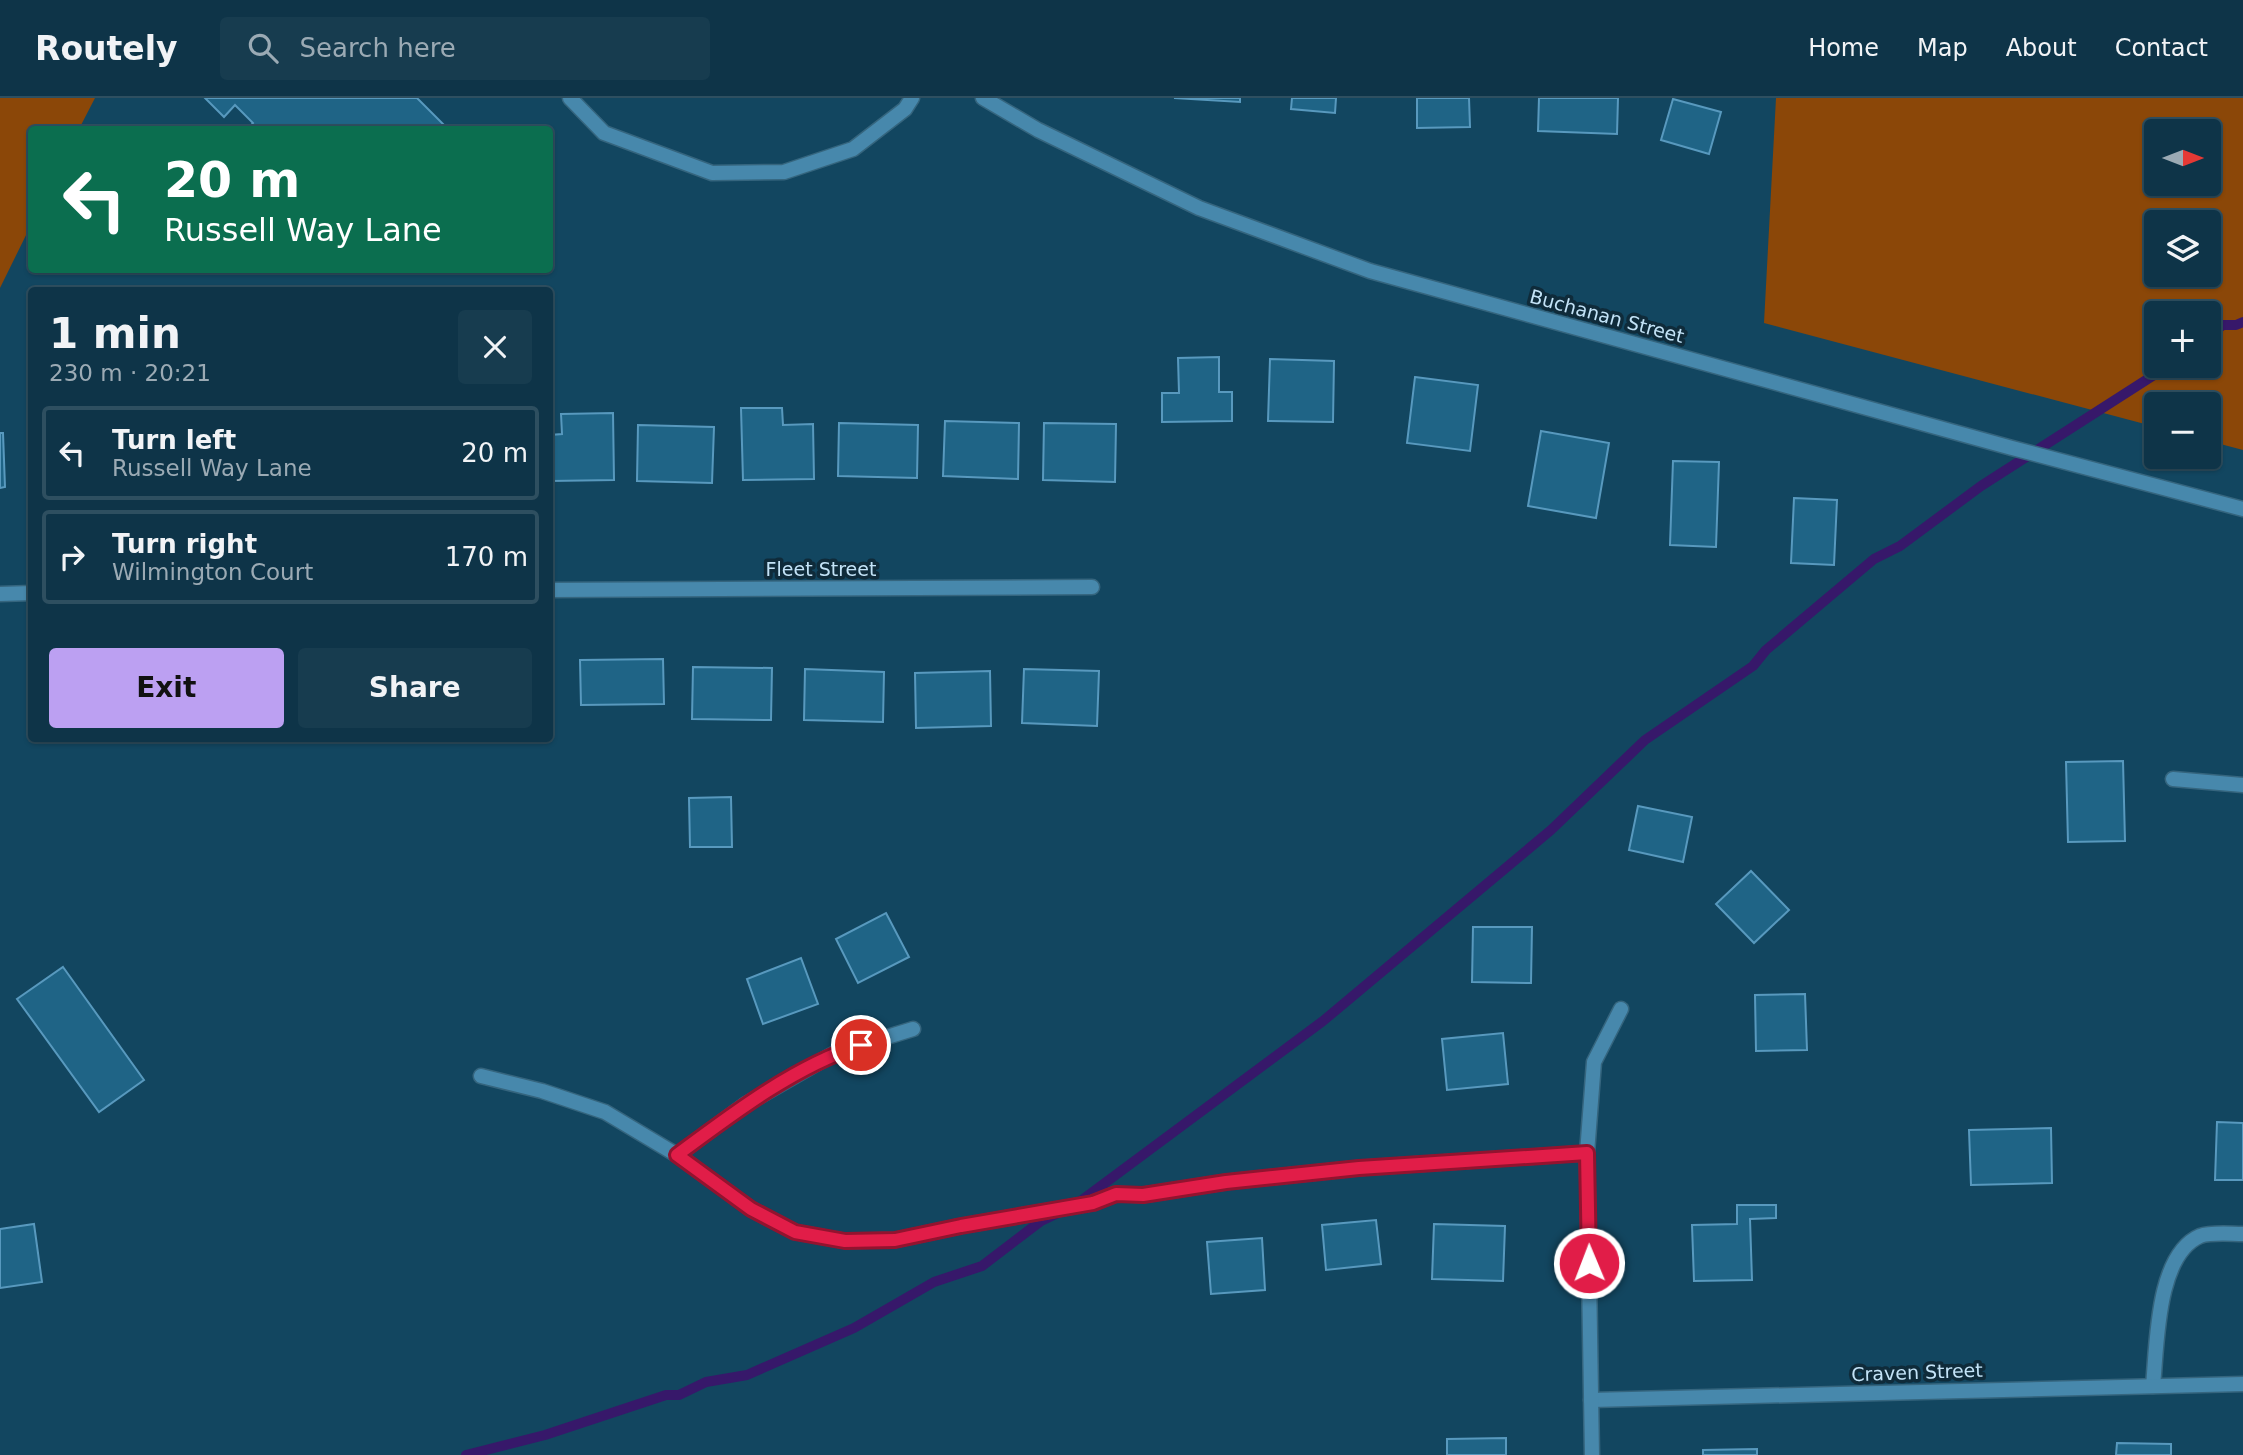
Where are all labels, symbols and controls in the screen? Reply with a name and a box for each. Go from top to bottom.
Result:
search box [220,17,710,80]
text: Routely [35,29,178,68]
icon: search [244,29,282,67]
text: Search here [300,33,456,63]
text: Home [1808,34,1879,62]
text: Map [1917,34,1968,62]
text: About [2006,34,2077,62]
text: Contact [2115,34,2208,62]
north arrow [2144,119,2221,196]
map controls [2144,119,2221,469]
text: 20 m [164,152,300,209]
icon: left [49,154,140,245]
button: layers [2144,210,2221,287]
text: Russell Way Lane [164,211,442,249]
street label: Buchanan Street [1527,285,1687,347]
button: + [2144,301,2221,378]
text: 1 min [49,309,181,358]
button: close [458,310,532,384]
text: 230 m · 20:21 [49,360,211,386]
button: − [2144,392,2221,469]
text: Turn left [112,425,236,455]
icon: left [53,434,91,472]
text: 20 m [461,438,528,468]
text: Russell Way Lane [112,455,312,481]
text: Turn right [112,529,257,559]
icon: right [53,538,91,576]
text: 170 m [445,542,528,572]
street label: Fleet Street [766,558,876,580]
text: Wilmington Court [112,559,313,585]
button: Exit [49,648,284,728]
button: Share [298,648,532,728]
pin [831,1015,891,1075]
icon: arrive [842,1026,880,1064]
position arrow [1552,1226,1626,1300]
street label: Craven Street [1851,1359,1983,1385]

